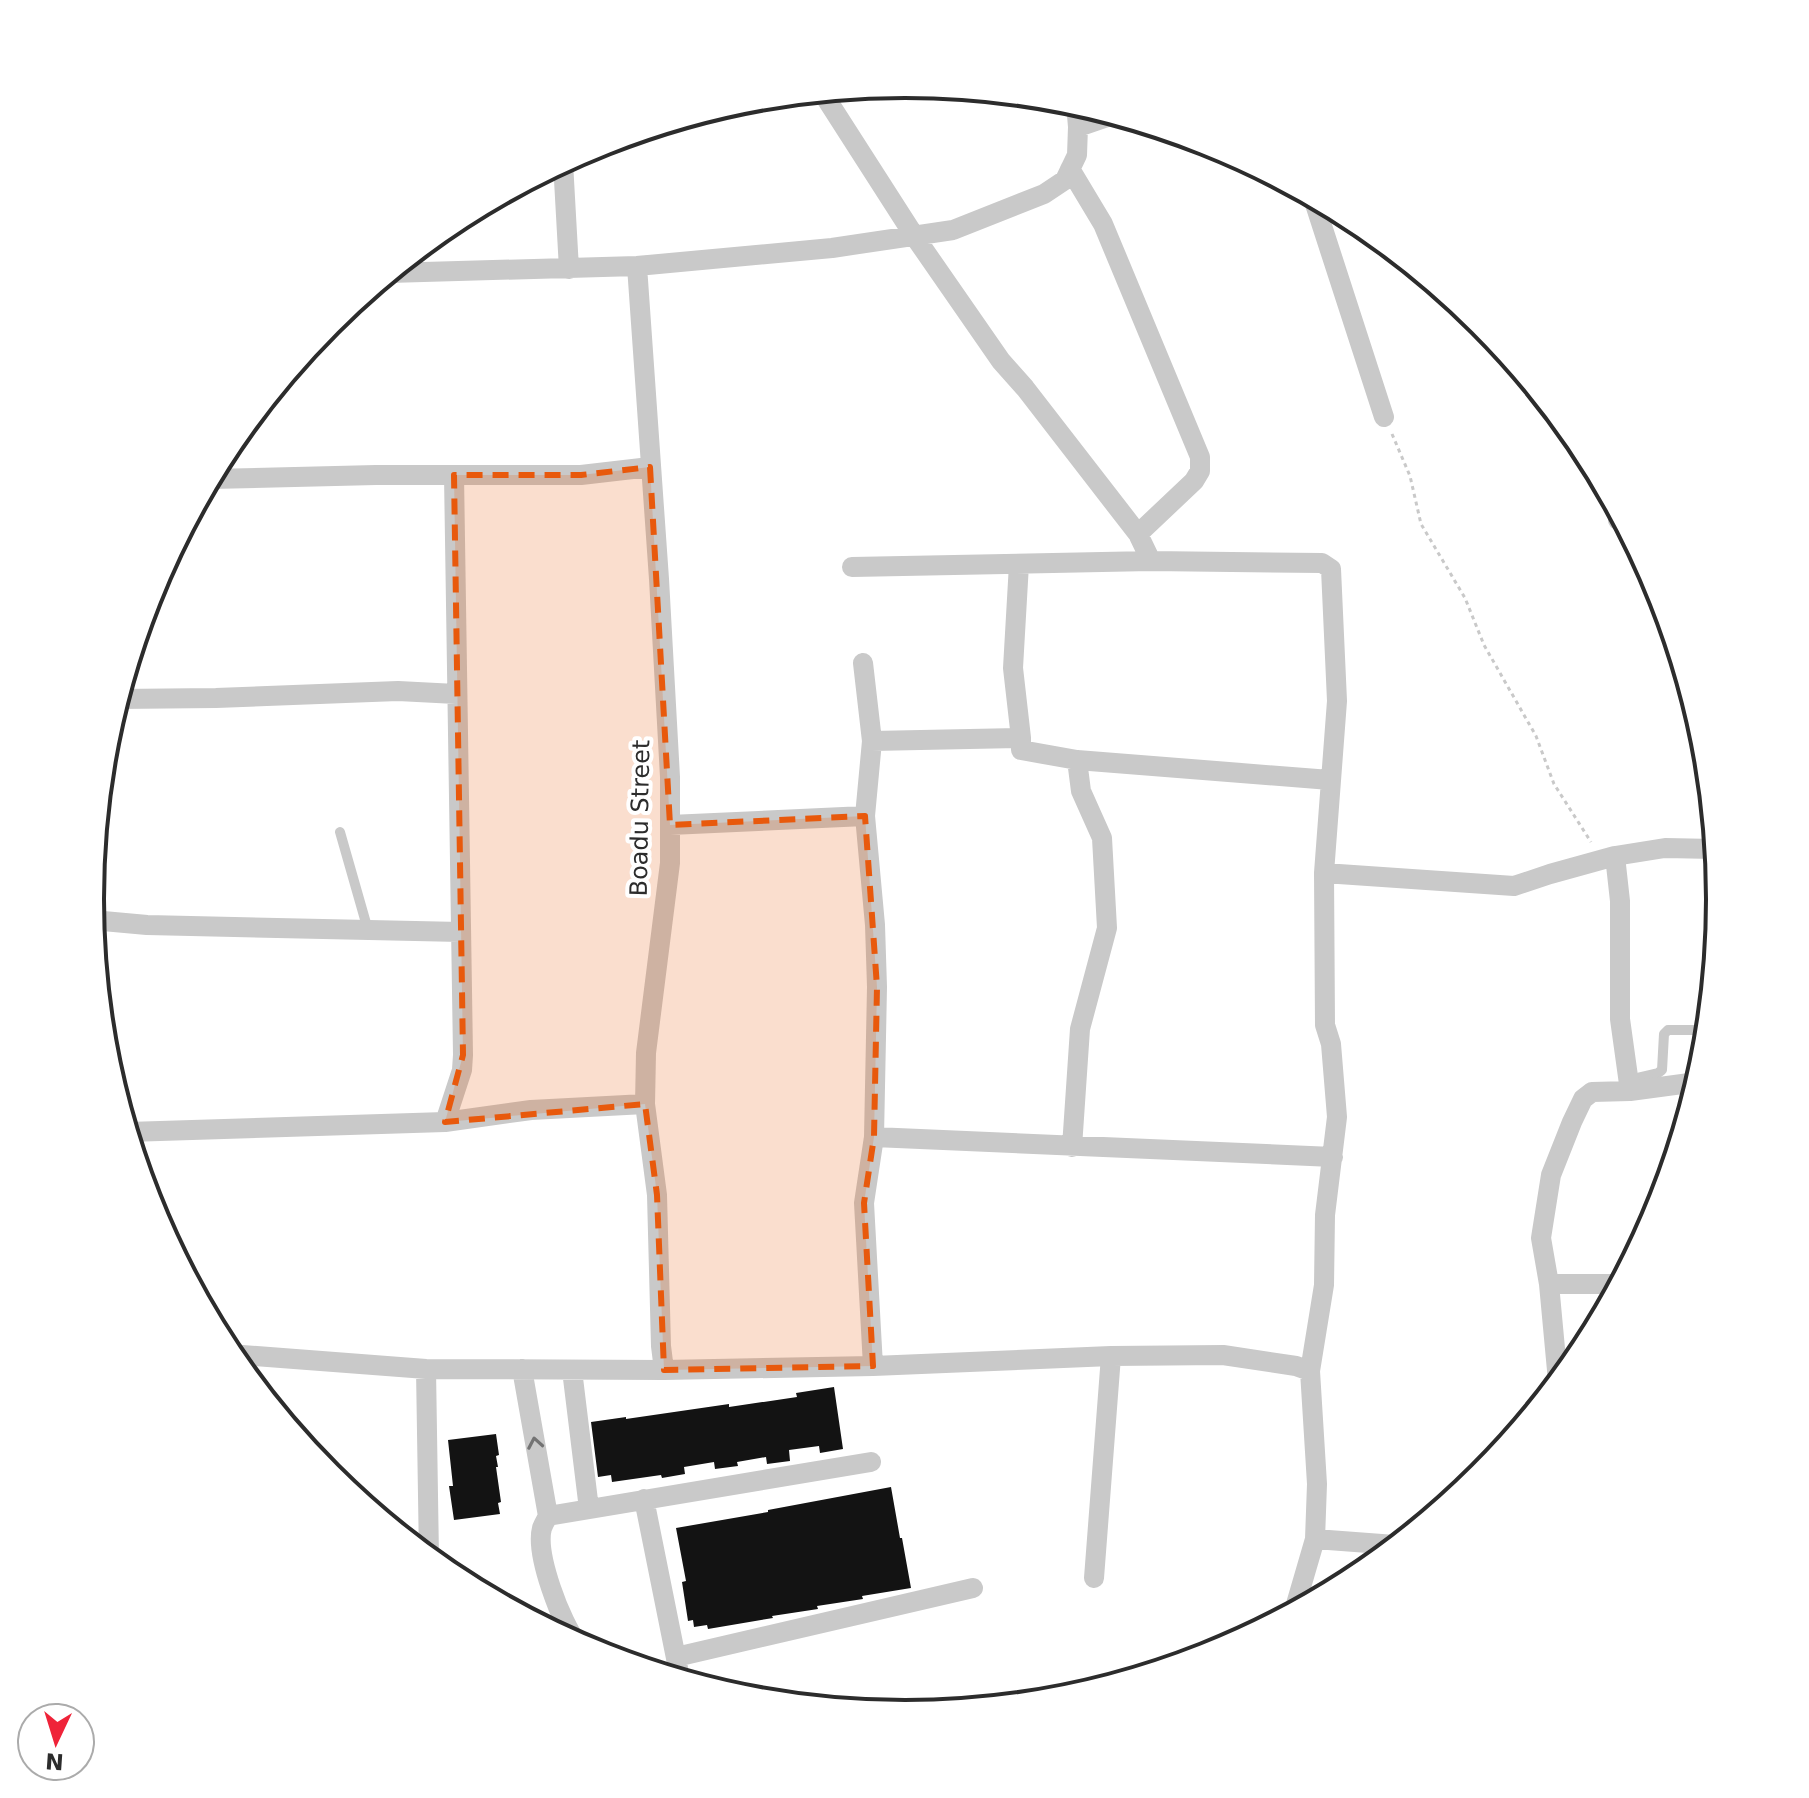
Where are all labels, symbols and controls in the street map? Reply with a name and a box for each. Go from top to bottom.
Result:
street label: Boadu Street [625,739,655,897]
one-way arrow [527,1436,544,1449]
north arrow [16,1702,96,1782]
text: N [45,1748,65,1775]

